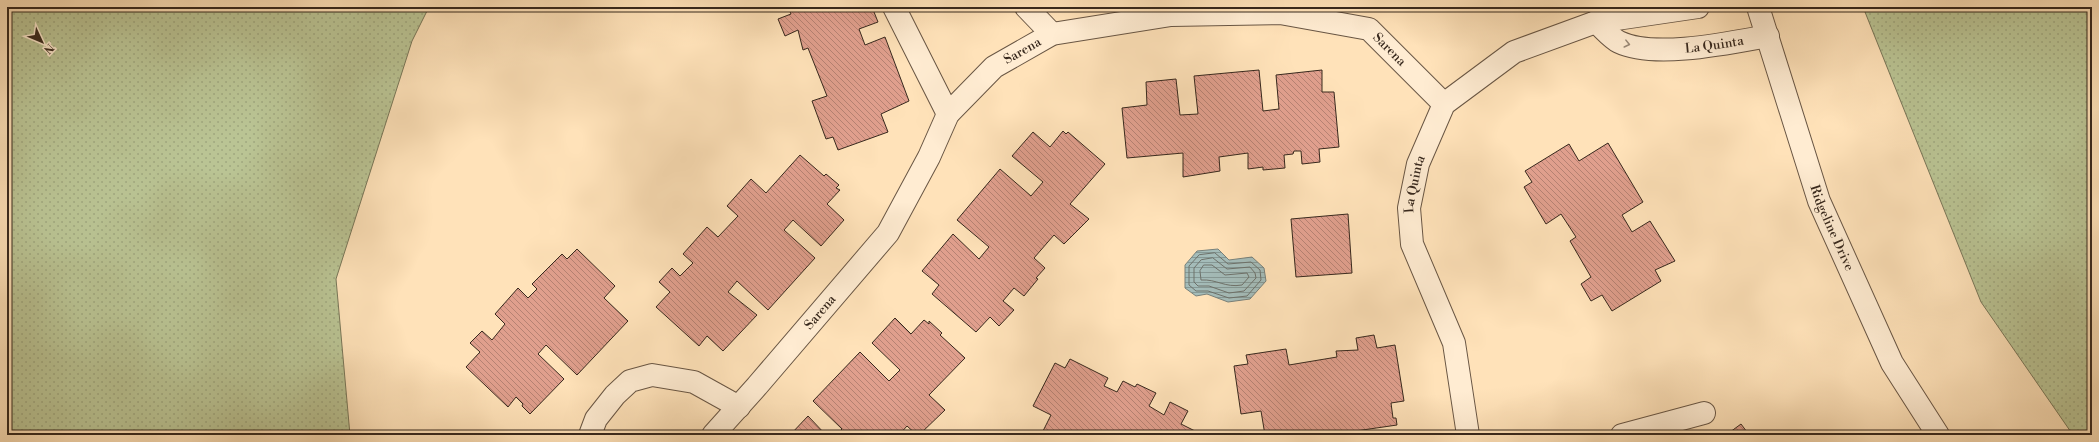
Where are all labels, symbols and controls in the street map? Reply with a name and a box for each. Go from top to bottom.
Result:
north arrow [22,22,62,62]
street label: Sarena [1369,29,1410,70]
street label: La Quinta [1684,33,1745,57]
street label: Sarena [1001,34,1044,68]
one-way arrow [1624,39,1630,47]
text: N [40,40,57,56]
street label: La Quinta [1401,152,1429,214]
street label: Ridgeline Drive [1806,183,1858,274]
street label: Sarena [801,291,840,333]

